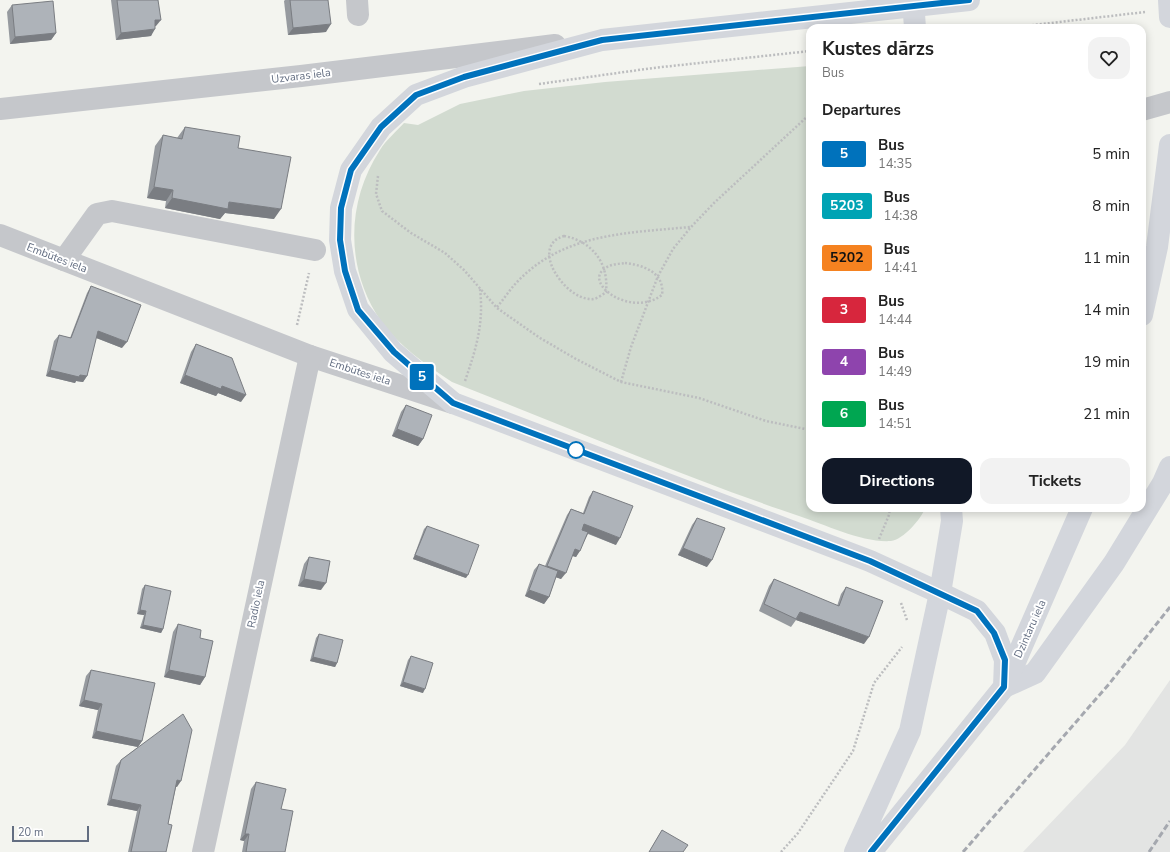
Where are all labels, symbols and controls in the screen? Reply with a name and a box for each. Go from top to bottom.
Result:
text: Kustes dārzs [822,36,934,62]
button: heart [1088,37,1130,79]
text: Bus [822,64,844,82]
street label: Uzvaras iela [270,65,332,87]
text: Departures [822,100,901,120]
text: Bus [878,135,904,155]
text: 5 [840,144,848,163]
text: 5 min [1092,144,1130,164]
text: 14:35 [878,155,912,173]
text: Bus [884,187,910,207]
text: 5203 [830,196,864,215]
text: 8 min [1092,196,1130,216]
text: 14:38 [884,207,918,225]
text: Bus [884,239,910,259]
street label: Embūtes iela [25,240,90,276]
text: 5202 [830,248,864,267]
text: 11 min [1083,248,1130,268]
text: 14:41 [884,259,918,277]
text: Bus [878,291,904,311]
text: 3 [840,300,848,319]
text: 14 min [1083,300,1130,320]
text: 14:44 [878,311,912,329]
text: Bus [878,343,904,363]
text: 4 [840,352,848,371]
text: 19 min [1083,352,1130,372]
street label: Embūtes iela [327,355,393,389]
text: 14:49 [878,363,912,381]
line badge: 5 [409,364,435,390]
text: 5 [418,367,426,386]
text: Bus [878,395,904,415]
text: 6 [840,404,848,423]
text: 21 min [1083,404,1130,424]
text: 14:51 [878,415,912,433]
unlabelled marker [567,441,585,459]
button: Directions [822,458,972,504]
button: Tickets [980,458,1130,504]
street label: Radio iela [244,579,268,629]
street label: Dzintaru iela [1011,597,1050,660]
scale bar [12,824,89,843]
text: 20 m [18,825,43,840]

